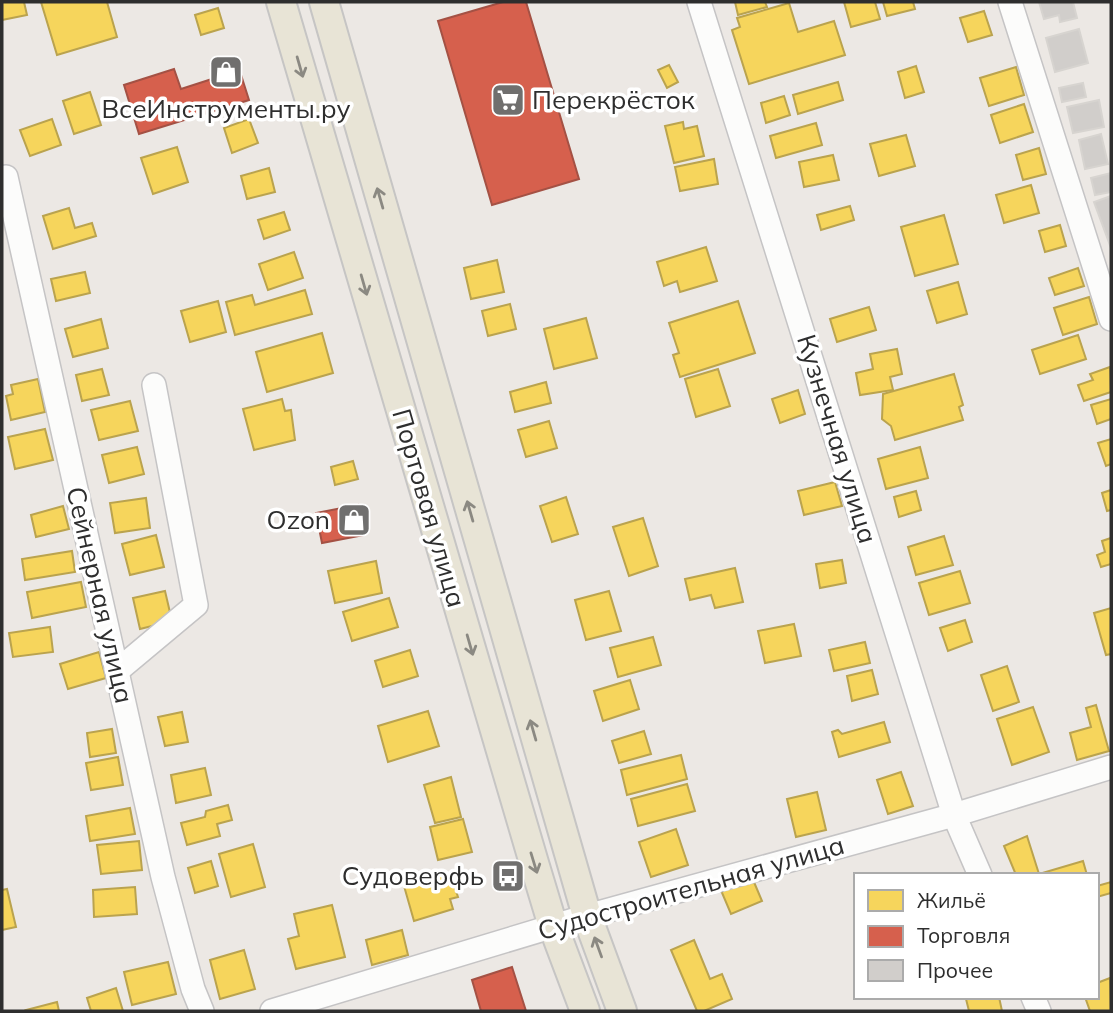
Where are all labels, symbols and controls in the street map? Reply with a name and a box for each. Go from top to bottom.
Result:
shop icon: ВсеИнструменты.ру [207,53,245,91]
one-way arrow [294,56,307,78]
supermarket icon: Перекрёсток [489,81,527,119]
place label: Перекрёсток [532,83,695,116]
place label: ВсеИнструменты.ру [101,92,351,125]
one-way arrow [373,187,386,209]
one-way arrow [359,274,372,296]
street label: Кузнечная улица [790,331,885,547]
street label: Портовая улица [385,405,474,611]
street label: Сейнерная улица [60,483,141,706]
one-way arrow [463,500,476,522]
shop icon: Ozon [335,501,373,539]
place label: Ozon [267,503,330,536]
one-way arrow [464,634,477,656]
one-way arrow [526,719,539,741]
street label: Судостроительная улица [534,828,848,947]
one-way arrow [528,852,541,874]
bus stop icon: Судоверфь [489,857,527,895]
place label: Судоверфь [342,859,484,892]
legend [854,873,1099,999]
text: Жильё [917,887,986,913]
text: Торговля [917,922,1010,948]
one-way arrow [591,937,604,959]
text: Прочее [917,957,993,983]

